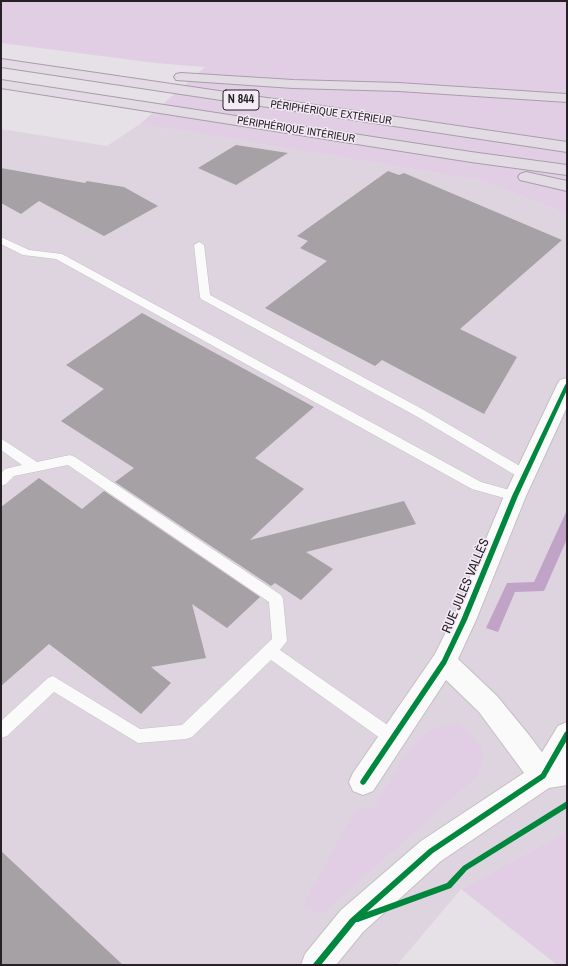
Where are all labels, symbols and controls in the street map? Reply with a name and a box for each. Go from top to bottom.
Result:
road number: N 844 [223,90,259,110]
street label: PÉRIPHÉRIQUE EXTÉRIEUR [270,98,392,128]
street label: PÉRIPHÉRIQUE INTÉRIEUR [236,114,356,146]
street label: RUE JULES VALLÈS [439,536,493,636]

